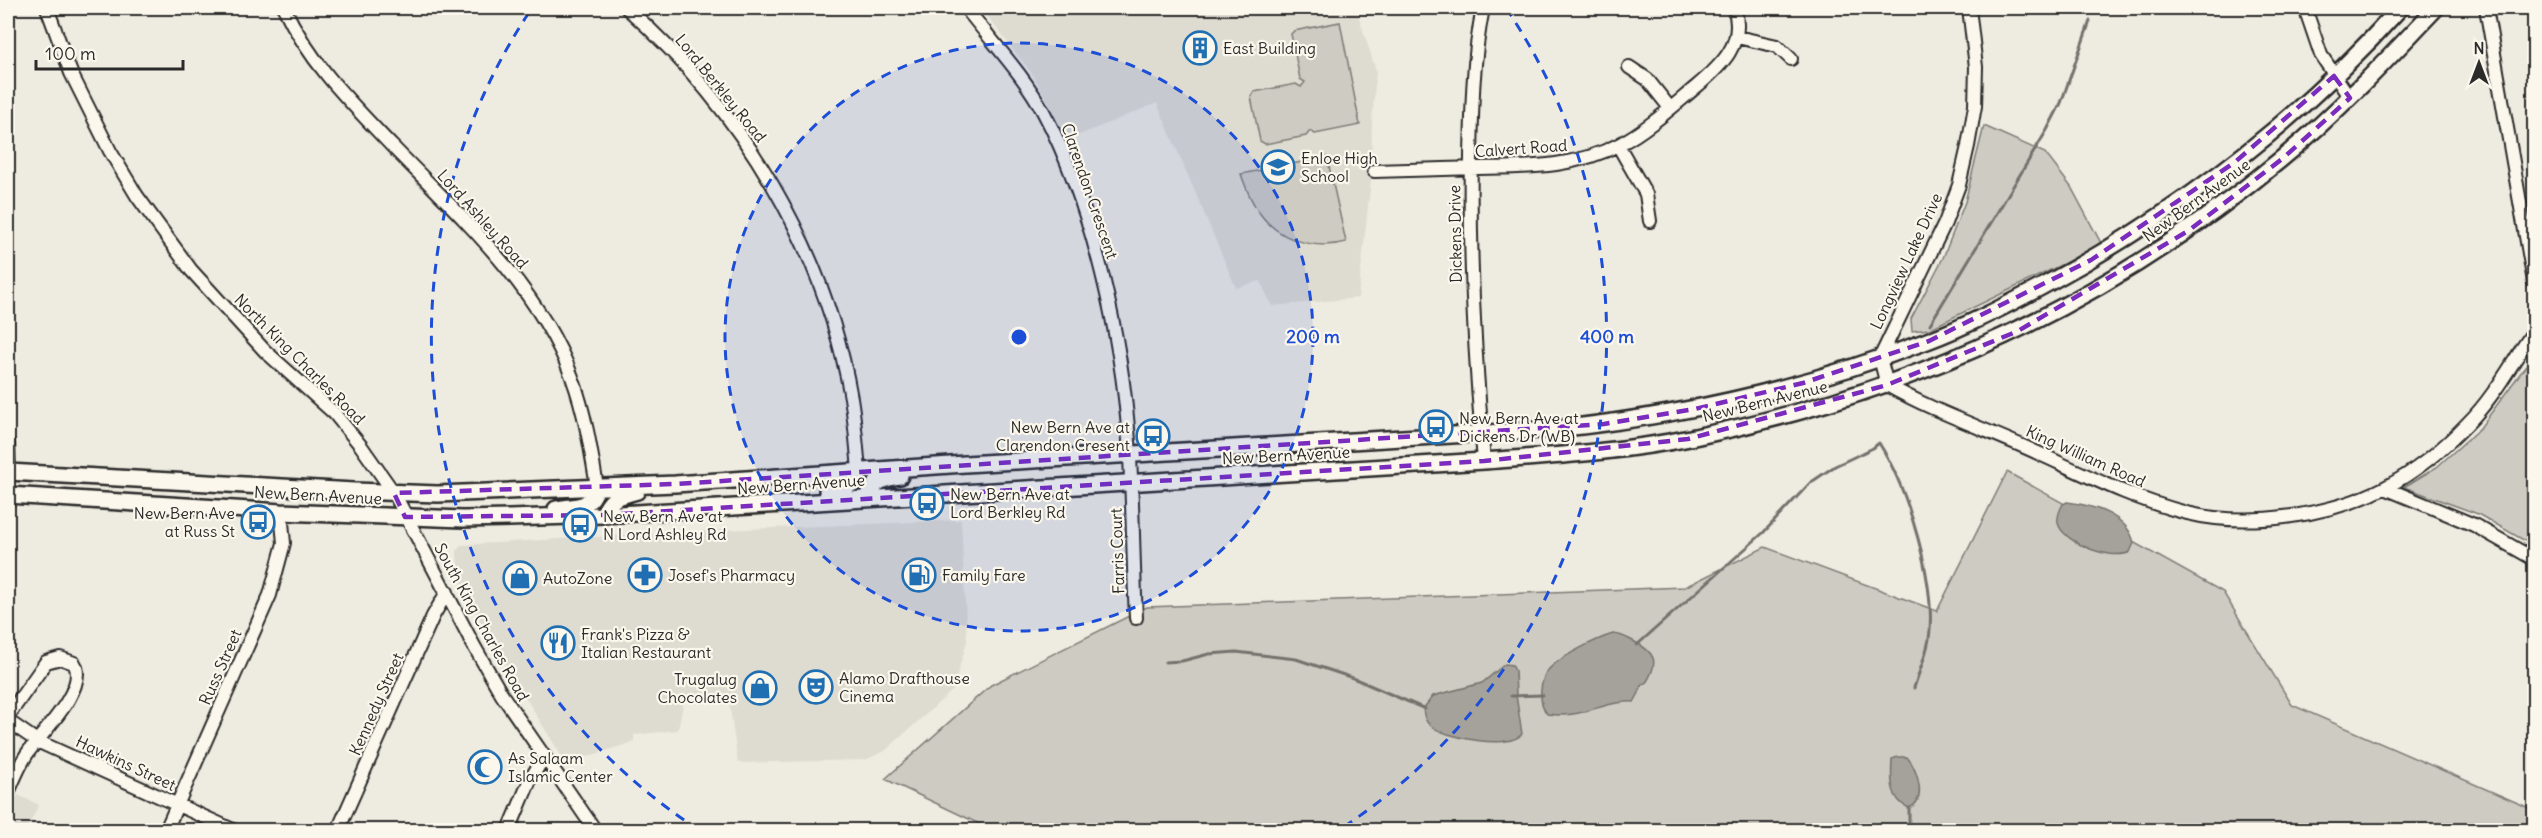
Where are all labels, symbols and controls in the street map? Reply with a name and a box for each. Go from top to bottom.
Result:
street label: Lord Berkley Road [671,30,771,146]
building icon: East Building [1182,30,1218,66]
scale bar [36,33,183,71]
north arrow [2449,33,2509,93]
place label: East Building [1223,38,1316,58]
text: N [2473,38,2485,58]
text: 100 m [45,42,96,65]
street label: Clarendon Crescent [1057,121,1123,262]
street label: Calvert Road [1474,135,1568,161]
place label: Enloe High School [1301,148,1378,186]
school or university icon: Enloe High School [1260,149,1296,185]
street label: New Bern Avenue [2138,154,2254,246]
street label: Lord Ashley Road [433,165,533,273]
street label: Dickens Drive [1444,185,1466,283]
street label: Longview Lake Drive [1866,190,1946,332]
street label: North King Charles Road [230,289,370,429]
text: 200 m [1286,325,1340,348]
text: 400 m [1580,325,1634,348]
centre of rings [1009,327,1029,347]
street label: New Bern Avenue [1700,376,1830,426]
place label: New Bern Ave at Dickens Dr (WB) [1459,408,1579,446]
bus stop icon: New Bern Ave at Dickens Dr (WB) [1418,409,1454,445]
place label: New Bern Ave at Clarendon Cresent [996,417,1131,455]
bus stop icon: New Bern Ave at Clarendon Cresent [1135,418,1171,454]
street label: King William Road [2023,421,2149,491]
street label: New Bern Avenue [1221,442,1351,468]
street label: New Bern Avenue [736,470,866,498]
street label: New Bern Avenue [253,482,383,508]
place label: New Bern Ave at Lord Berkley Rd [950,484,1070,522]
bus stop icon: New Bern Ave at Lord Berkley Rd [909,485,945,521]
place label: New Bern Ave at Russ St [134,503,236,541]
bus stop icon: New Bern Ave at Russ St [240,504,276,540]
place label: New Bern Ave at N Lord Ashley Rd [603,506,726,544]
bus stop icon: New Bern Ave at N Lord Ashley Rd [562,507,598,543]
street label: Farris Court [1105,507,1128,594]
street label: South King Charles Road [430,540,534,704]
pharmacy icon: Josef's Pharmacy [627,557,663,593]
fuel station icon: Family Fare [901,557,937,593]
shop icon: AutoZone [502,560,538,596]
place label: Josef's Pharmacy [668,565,795,585]
place label: Family Fare [942,565,1026,585]
place label: AutoZone [543,568,612,588]
place label: Frank's Pizza & Italian Restaurant [581,624,712,662]
restaurant icon: Frank's Pizza & Italian Restaurant [540,625,576,661]
street label: Russ Street [194,626,246,708]
street label: Kennedy Street [344,649,408,758]
place label: Alamo Drafthouse Cinema [839,668,970,706]
place label: Trugalug Chocolates [657,669,737,707]
theatre icon: Alamo Drafthouse Cinema [798,669,834,705]
shop icon: Trugalug Chocolates [742,670,778,706]
street label: Hawkins Street [73,731,180,795]
place label: As Salaam Islamic Center [508,748,613,786]
mosque icon: As Salaam Islamic Center [467,749,503,785]

